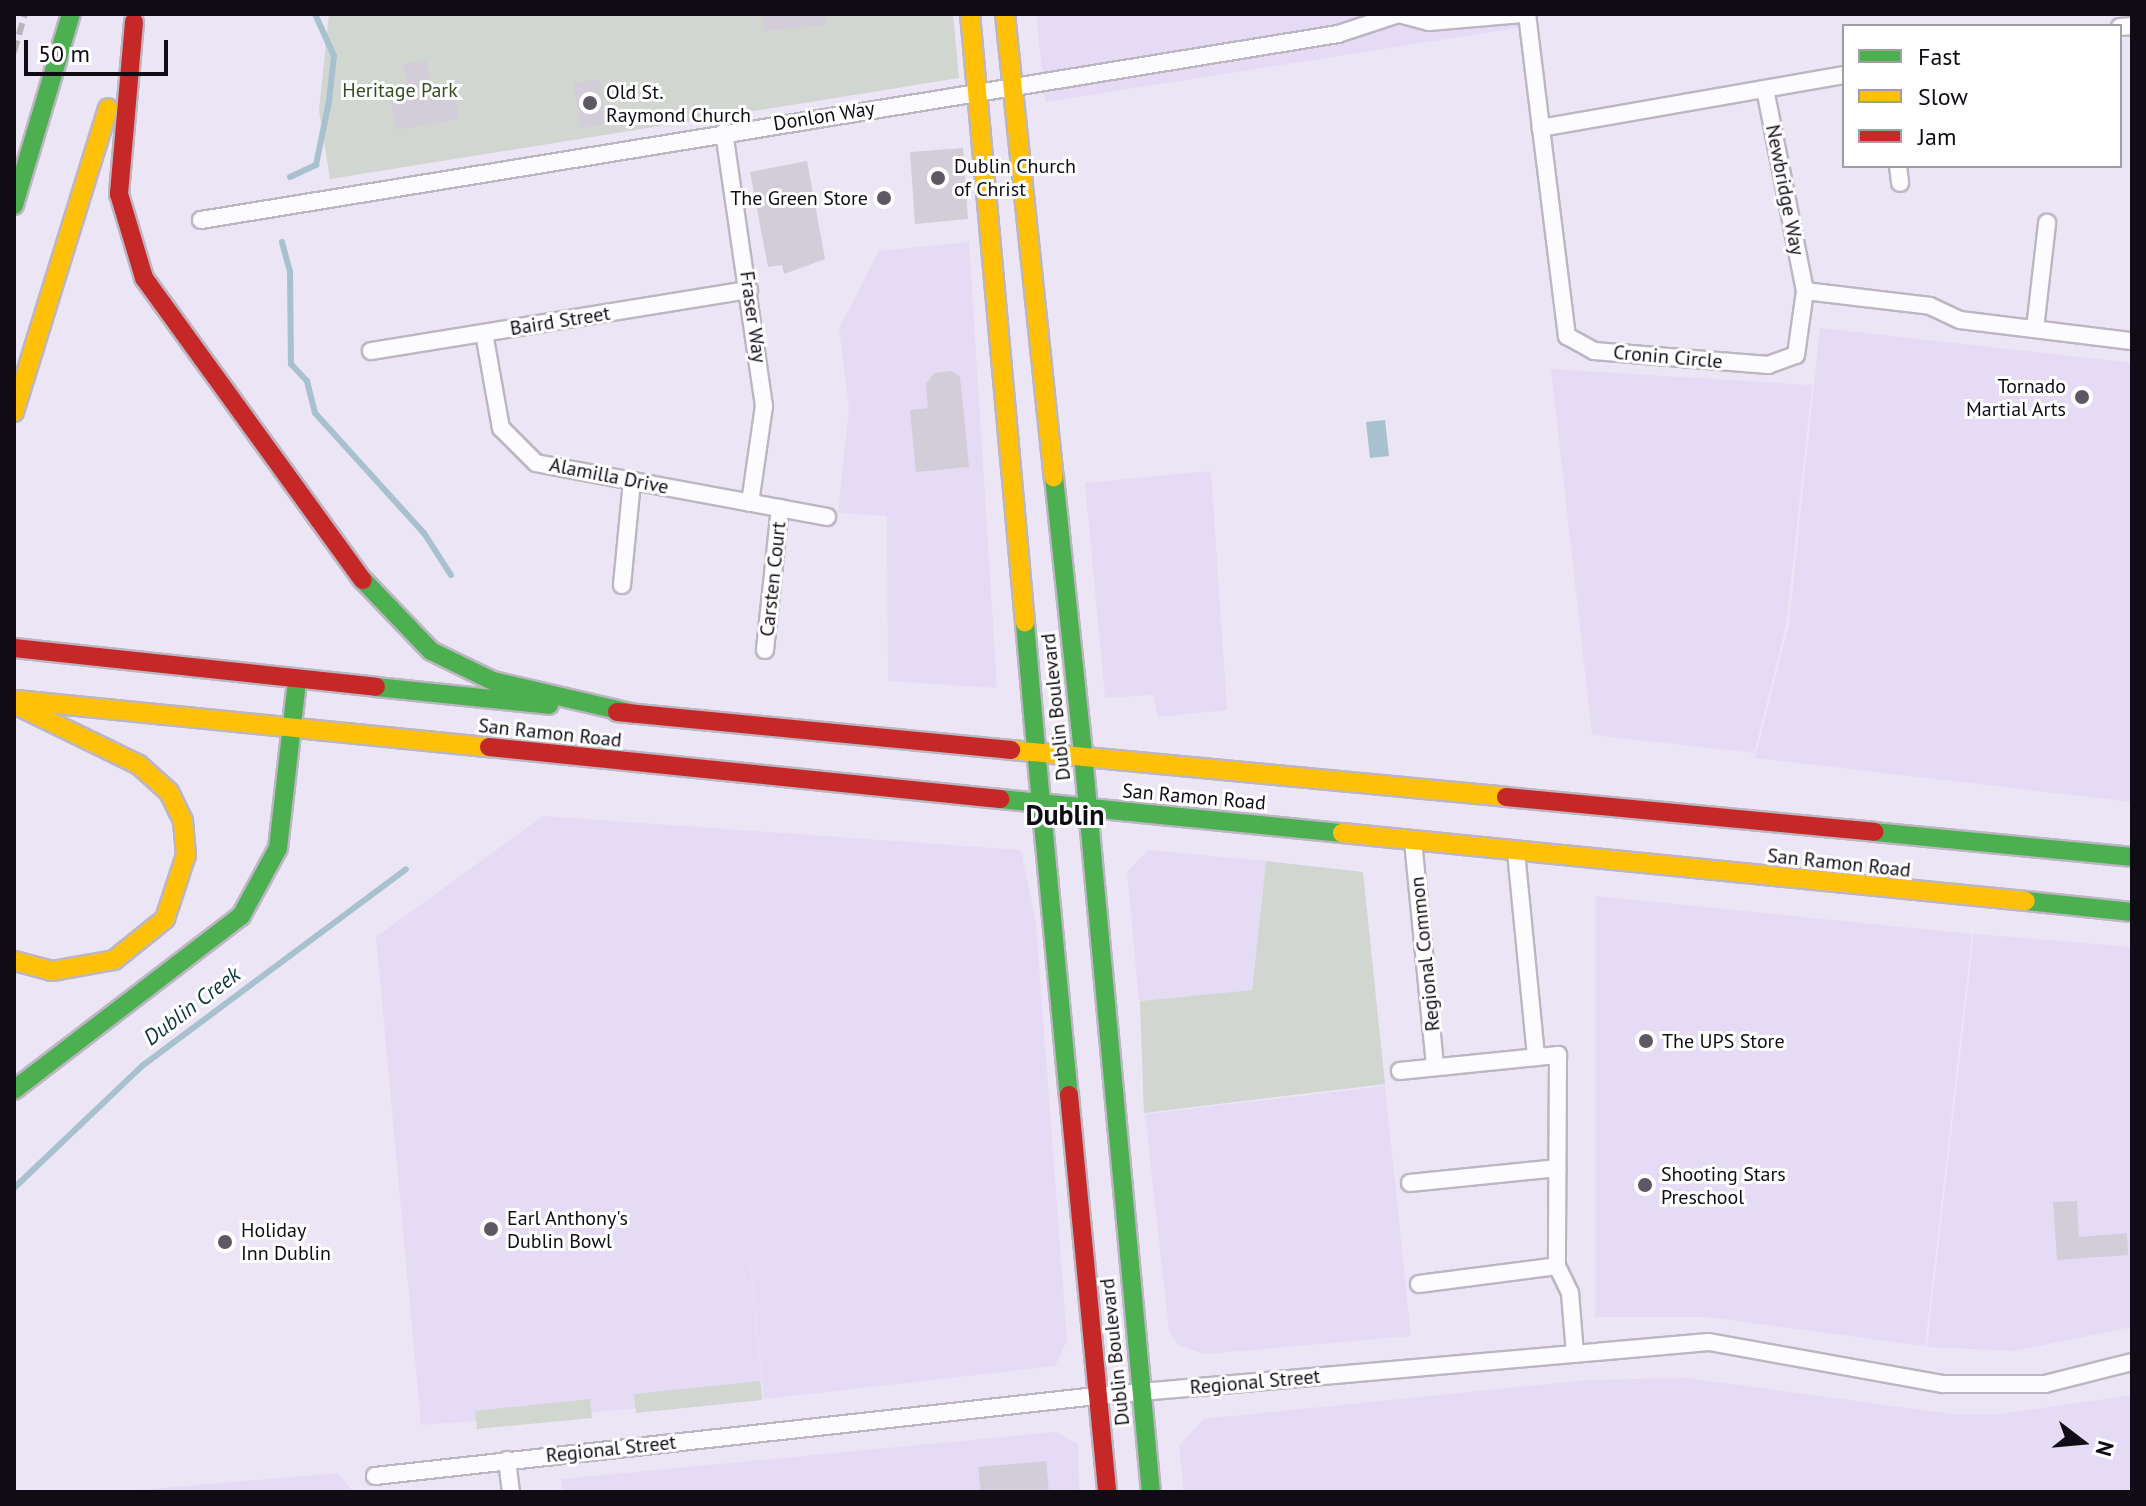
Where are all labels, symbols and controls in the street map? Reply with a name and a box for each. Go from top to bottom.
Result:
scale bar [28,24,172,74]
legend [1842,24,2122,168]
text: 50 m [38,38,90,69]
text: Fast [1918,41,1961,72]
park label: Heritage Park [342,78,458,102]
place label: Old St. Raymond Church [606,80,751,127]
text: Slow [1918,81,1968,112]
marker: Old St. Raymond Church [581,94,599,112]
street label: Donlon Way [771,96,877,136]
text: Jam [1918,121,1956,152]
street label: Newbridge Way [1761,122,1809,258]
place label: Dublin Church of Christ [954,154,1076,201]
marker: Dublin Church of Christ [929,169,947,187]
place label: The Green Store [730,186,868,210]
marker: The Green Store [875,189,893,207]
street label: Fraser Way [735,269,771,365]
street label: Baird Street [508,301,612,341]
street label: Cronin Circle [1612,340,1724,374]
place label: Tornado Martial Arts [1965,374,2066,421]
marker: Tornado Martial Arts [2073,388,2091,406]
street label: Alamilla Drive [547,453,671,499]
street label: Carsten Court [755,520,791,638]
street label: Dublin Boulevard [1036,632,1076,782]
street label: San Ramon Road [477,714,623,752]
street label: San Ramon Road [1121,779,1267,815]
district label: Dublin [1025,798,1105,832]
street label: San Ramon Road [1766,844,1912,882]
street label: Regional Common [1405,876,1445,1032]
water label: Dublin Creek [138,961,246,1051]
place label: The UPS Store [1662,1029,1785,1053]
marker: The UPS Store [1637,1032,1655,1050]
place label: Shooting Stars Preschool [1661,1162,1786,1209]
marker: Shooting Stars Preschool [1636,1176,1654,1194]
place label: Earl Anthony's Dublin Bowl [507,1206,628,1253]
place label: Holiday Inn Dublin [241,1218,331,1265]
marker: Earl Anthony's Dublin Bowl [482,1220,500,1238]
marker: Holiday Inn Dublin [216,1233,234,1251]
street label: Dublin Boulevard [1095,1277,1135,1427]
street label: Regional Street [1189,1364,1321,1400]
north arrow [2042,1402,2122,1482]
street label: Regional Street [545,1430,677,1468]
text: N [2090,1438,2121,1459]

